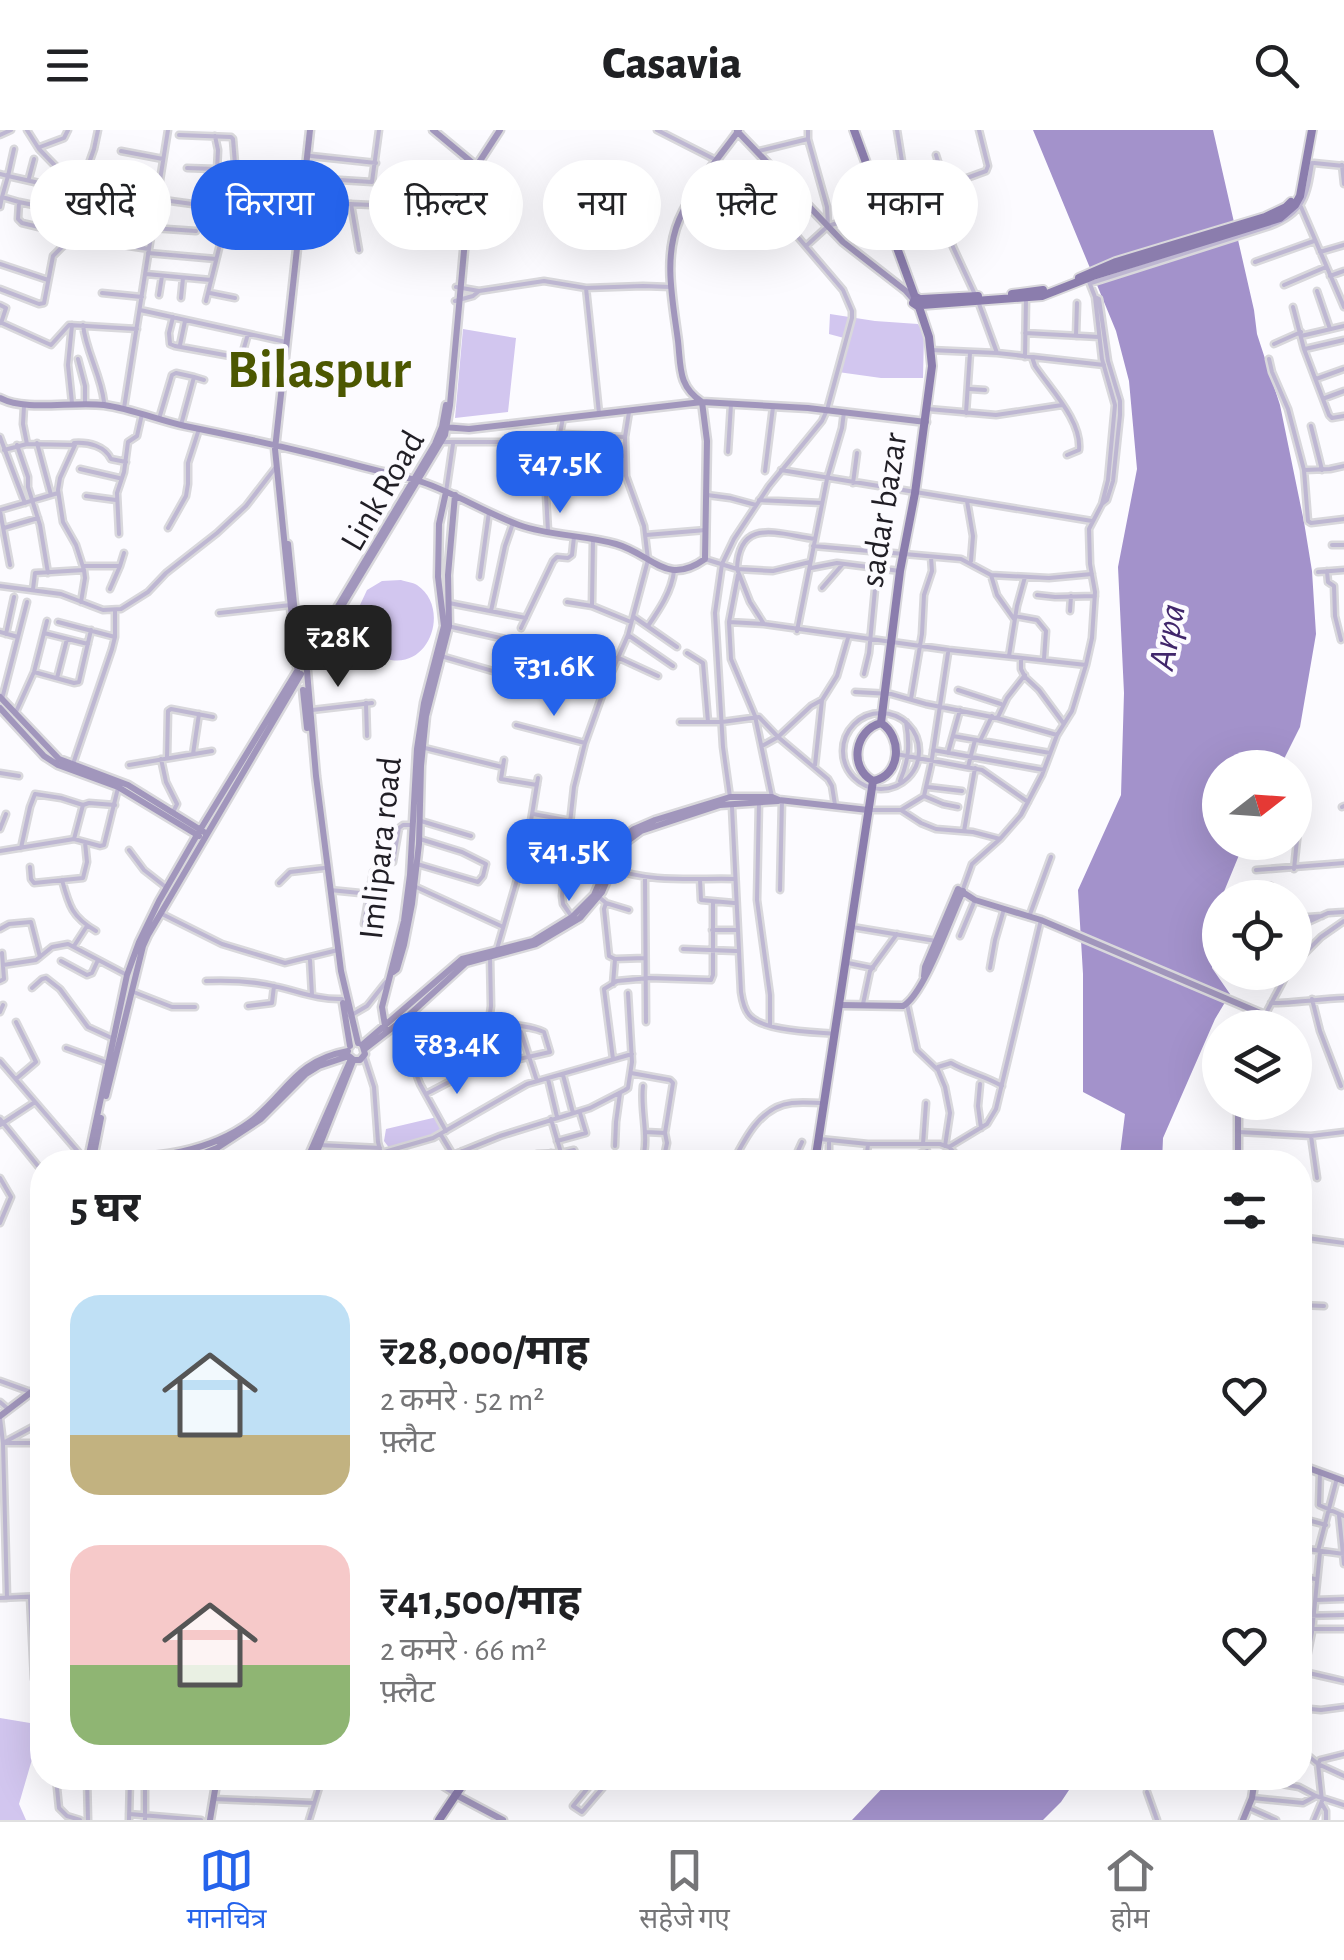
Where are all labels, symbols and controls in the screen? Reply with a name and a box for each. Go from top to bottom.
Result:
icon: menu [40,38,95,93]
icon: search [1249,38,1304,93]
text: Casavia [602,42,742,87]
chip: खरीदें [30,160,171,250]
chip: किराया [191,160,349,250]
chip: फ़िल्टर [369,160,523,250]
chip: नया [543,160,661,250]
chip: फ़्लैट [681,160,812,250]
chip: मकान [832,160,978,250]
district label: Bilaspur [227,343,411,398]
street label: Link Road [335,425,431,557]
street label: sadar bazar [855,430,914,590]
pin: ₹47.5K [479,431,641,516]
text: ₹47.5K [518,447,602,479]
water label: Arpa [1143,601,1193,674]
pin: ₹28K [279,605,397,690]
text: ₹28K [307,621,369,653]
pin: ₹31.6K [473,634,635,719]
text: ₹31.6K [514,650,594,682]
north arrow [1202,750,1312,860]
map controls [1202,750,1312,1120]
street label: Imlipara road [354,755,408,941]
pin: ₹41.5K [488,819,650,904]
text: ₹41.5K [529,835,609,867]
button: locate [1202,880,1312,990]
button: layers [1202,1010,1312,1120]
pin: ₹83.4K [376,1012,538,1097]
text: ₹83.4K [414,1028,500,1060]
icon: filters [1217,1183,1272,1238]
text: 5 घर [70,1187,140,1229]
text: ₹28,000/माह [380,1330,589,1372]
icon: home [150,1335,270,1455]
icon: heart [1217,1368,1272,1423]
text: 2 कमरे · 52 m² [380,1384,545,1416]
text: फ़्लैट [380,1426,435,1458]
text: ₹41,500/माह [380,1580,581,1622]
icon: home [150,1585,270,1705]
icon: heart [1217,1618,1272,1673]
text: 2 कमरे · 66 m² [380,1634,547,1666]
text: फ़्लैट [380,1676,435,1708]
tab: मानचित्र [186,1843,266,1939]
tab: सहेजे गए [639,1843,730,1939]
tab: होम [1103,1843,1158,1939]

